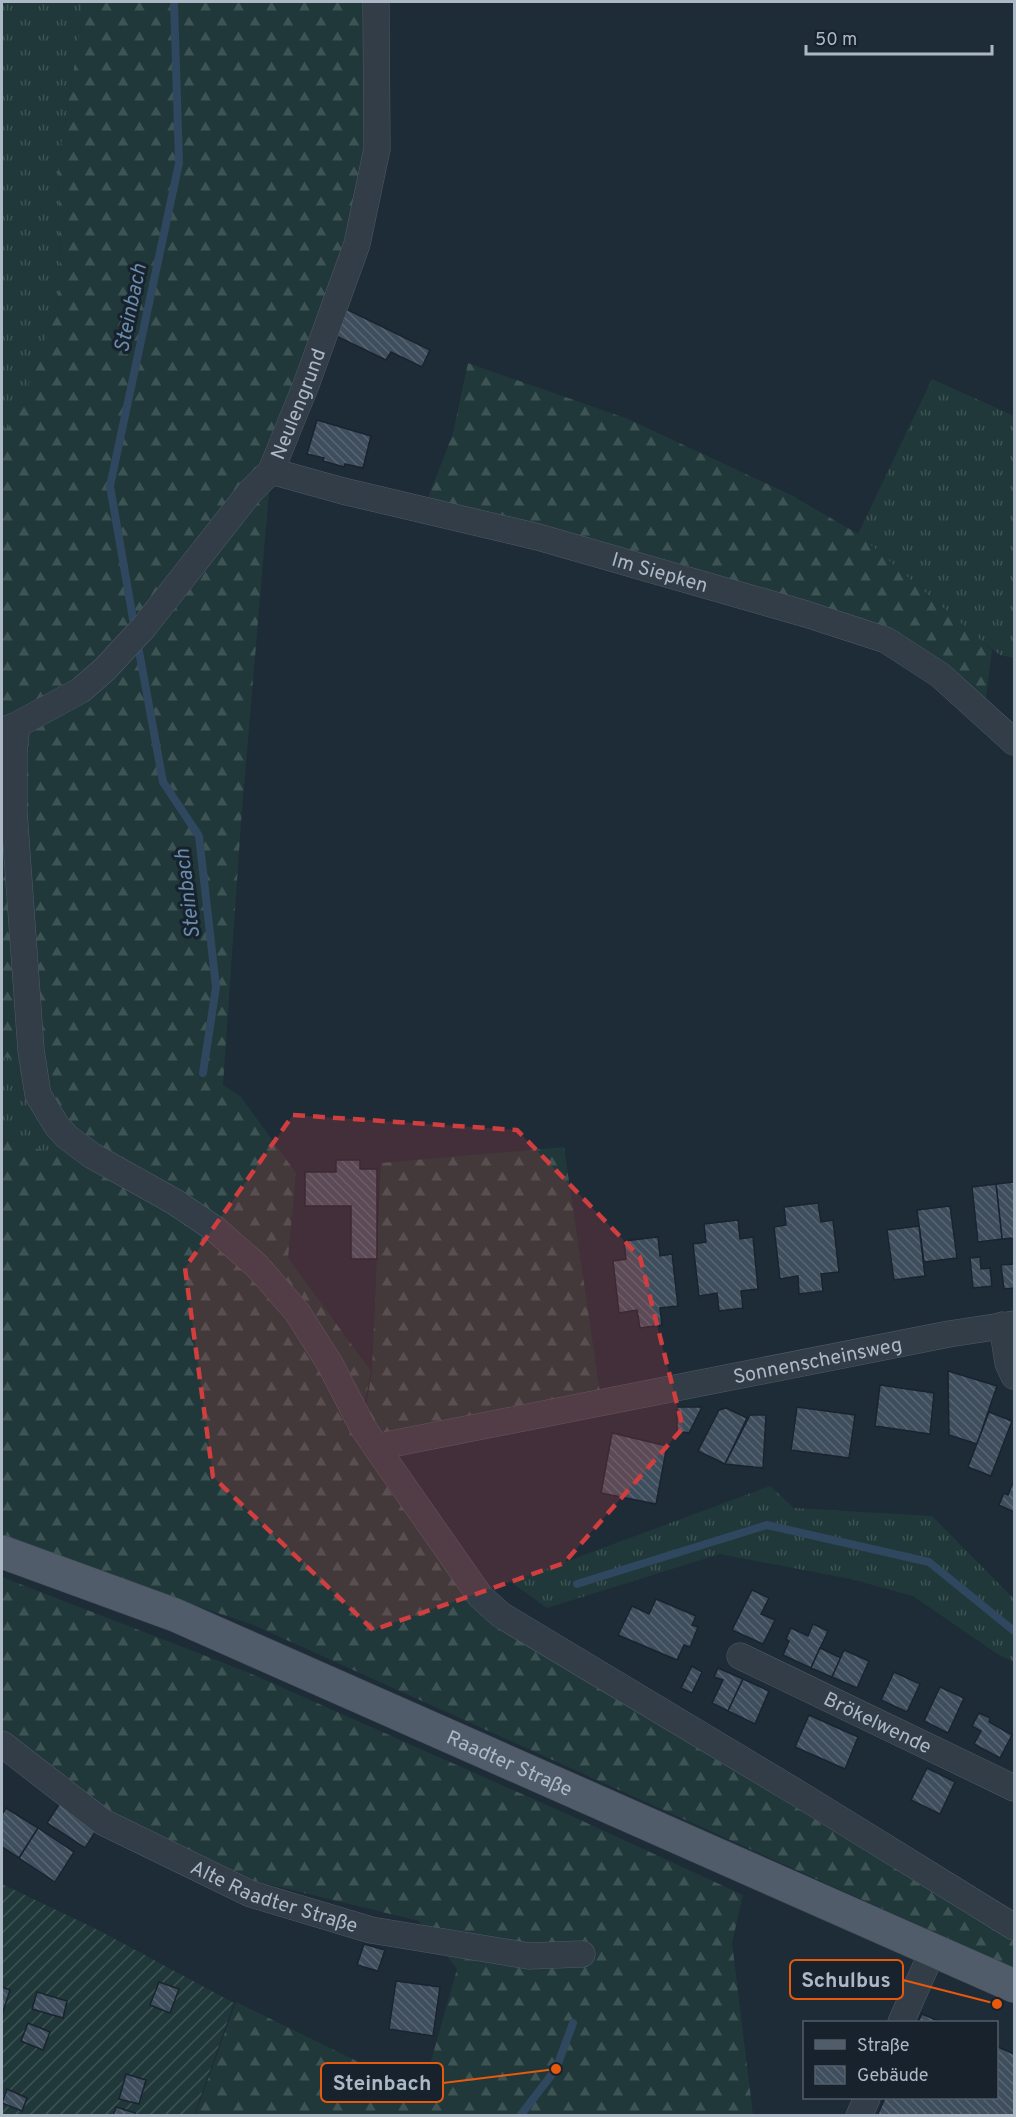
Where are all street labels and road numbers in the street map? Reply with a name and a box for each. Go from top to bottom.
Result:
street label: Neulengrund [266,345,333,464]
street label: Im Siepken [608,548,711,600]
street label: Sonnenscheinsweg [731,1333,905,1391]
street label: Brökelwende [819,1687,935,1761]
street label: Raadter Straße [442,1726,576,1804]
street label: Alte Raadter Straße [186,1855,361,1940]

